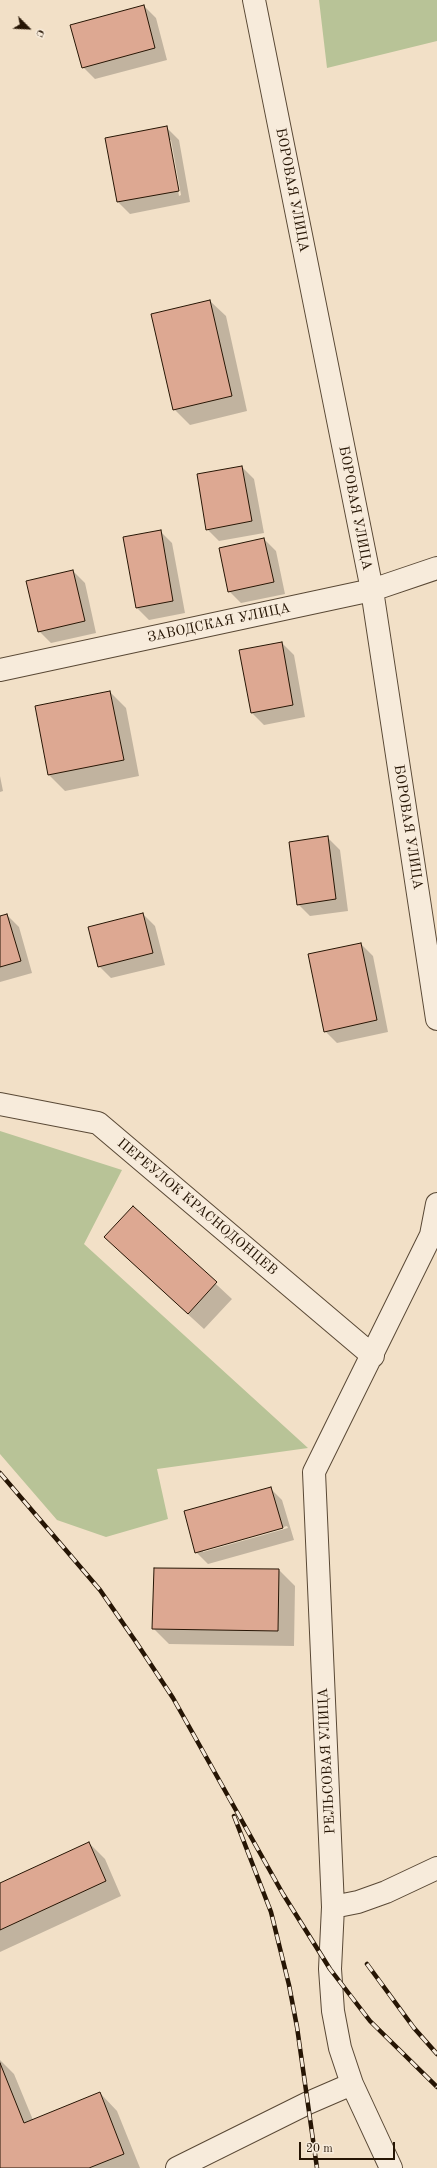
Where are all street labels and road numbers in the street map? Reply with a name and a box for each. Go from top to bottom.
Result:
street label: БОРОВАЯ УЛИЦА [272,126,312,254]
street label: БОРОВАЯ УЛИЦА [335,444,375,572]
street label: ЗАВОДСКАЯ УЛИЦА [146,600,292,646]
street label: БОРОВАЯ УЛИЦА [390,763,426,891]
street label: ПЕРЕУЛОК КРАСНОДОНЦЕВ [113,1135,281,1279]
street label: РЕЛЬСОВАЯ УЛИЦА [315,1687,339,1835]

